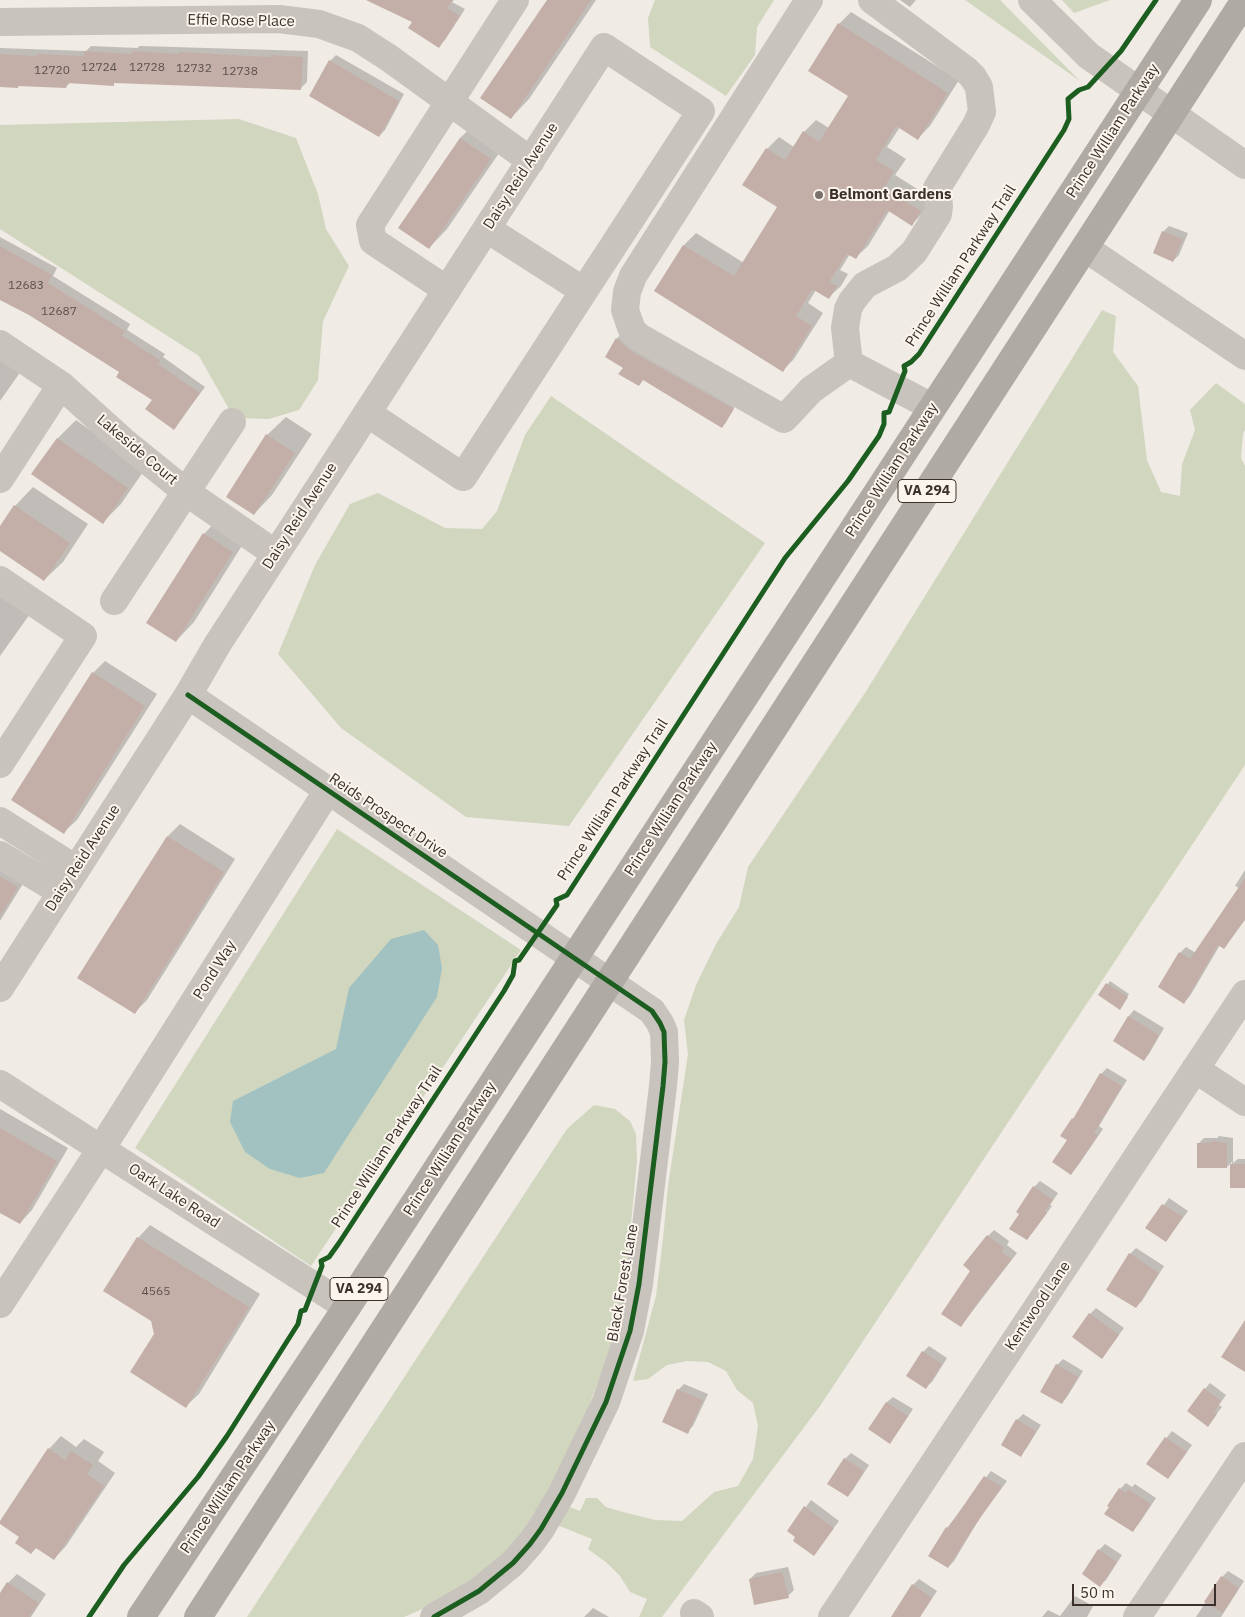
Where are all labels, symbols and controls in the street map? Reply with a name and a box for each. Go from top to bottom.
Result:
street label: Effie Rose Place [187,11,295,31]
street label: Prince William Parkway [1063,60,1163,202]
house number: 12724 [81,61,117,75]
house number: 12728 [129,61,165,75]
house number: 12732 [176,62,212,76]
house number: 12720 [34,64,70,78]
house number: 12738 [222,65,258,79]
street label: Daisy Reid Avenue [480,119,562,233]
street label: Prince William Parkway Trail [902,182,1020,350]
place label: Belmont Gardens [829,186,951,204]
marker: Belmont Gardens [813,189,825,201]
house number: 12683 [8,279,44,293]
house number: 12687 [41,305,77,319]
street label: Prince William Parkway [842,399,942,541]
street label: Lakeside Court [93,411,181,489]
street label: Daisy Reid Avenue [259,459,341,573]
road number: VA 294 [898,480,956,502]
street label: Prince William Parkway Trail [554,716,672,884]
street label: Prince William Parkway [621,738,721,880]
street label: Reids Prospect Drive [325,770,451,862]
street label: Daisy Reid Avenue [42,801,124,915]
street label: Pond Way [190,937,240,1003]
street label: Prince William Parkway Trail [328,1063,446,1231]
street label: Prince William Parkway [400,1078,500,1220]
street label: Oark Lake Road [125,1160,223,1232]
street label: Black Forest Lane [604,1223,642,1343]
street label: Kentwood Lane [1001,1258,1075,1354]
road number: VA 294 [330,1278,388,1300]
house number: 4565 [142,1285,170,1299]
street label: Prince William Parkway [177,1417,279,1557]
scale bar [1075,1574,1219,1606]
text: 50 m [1080,1583,1115,1602]

